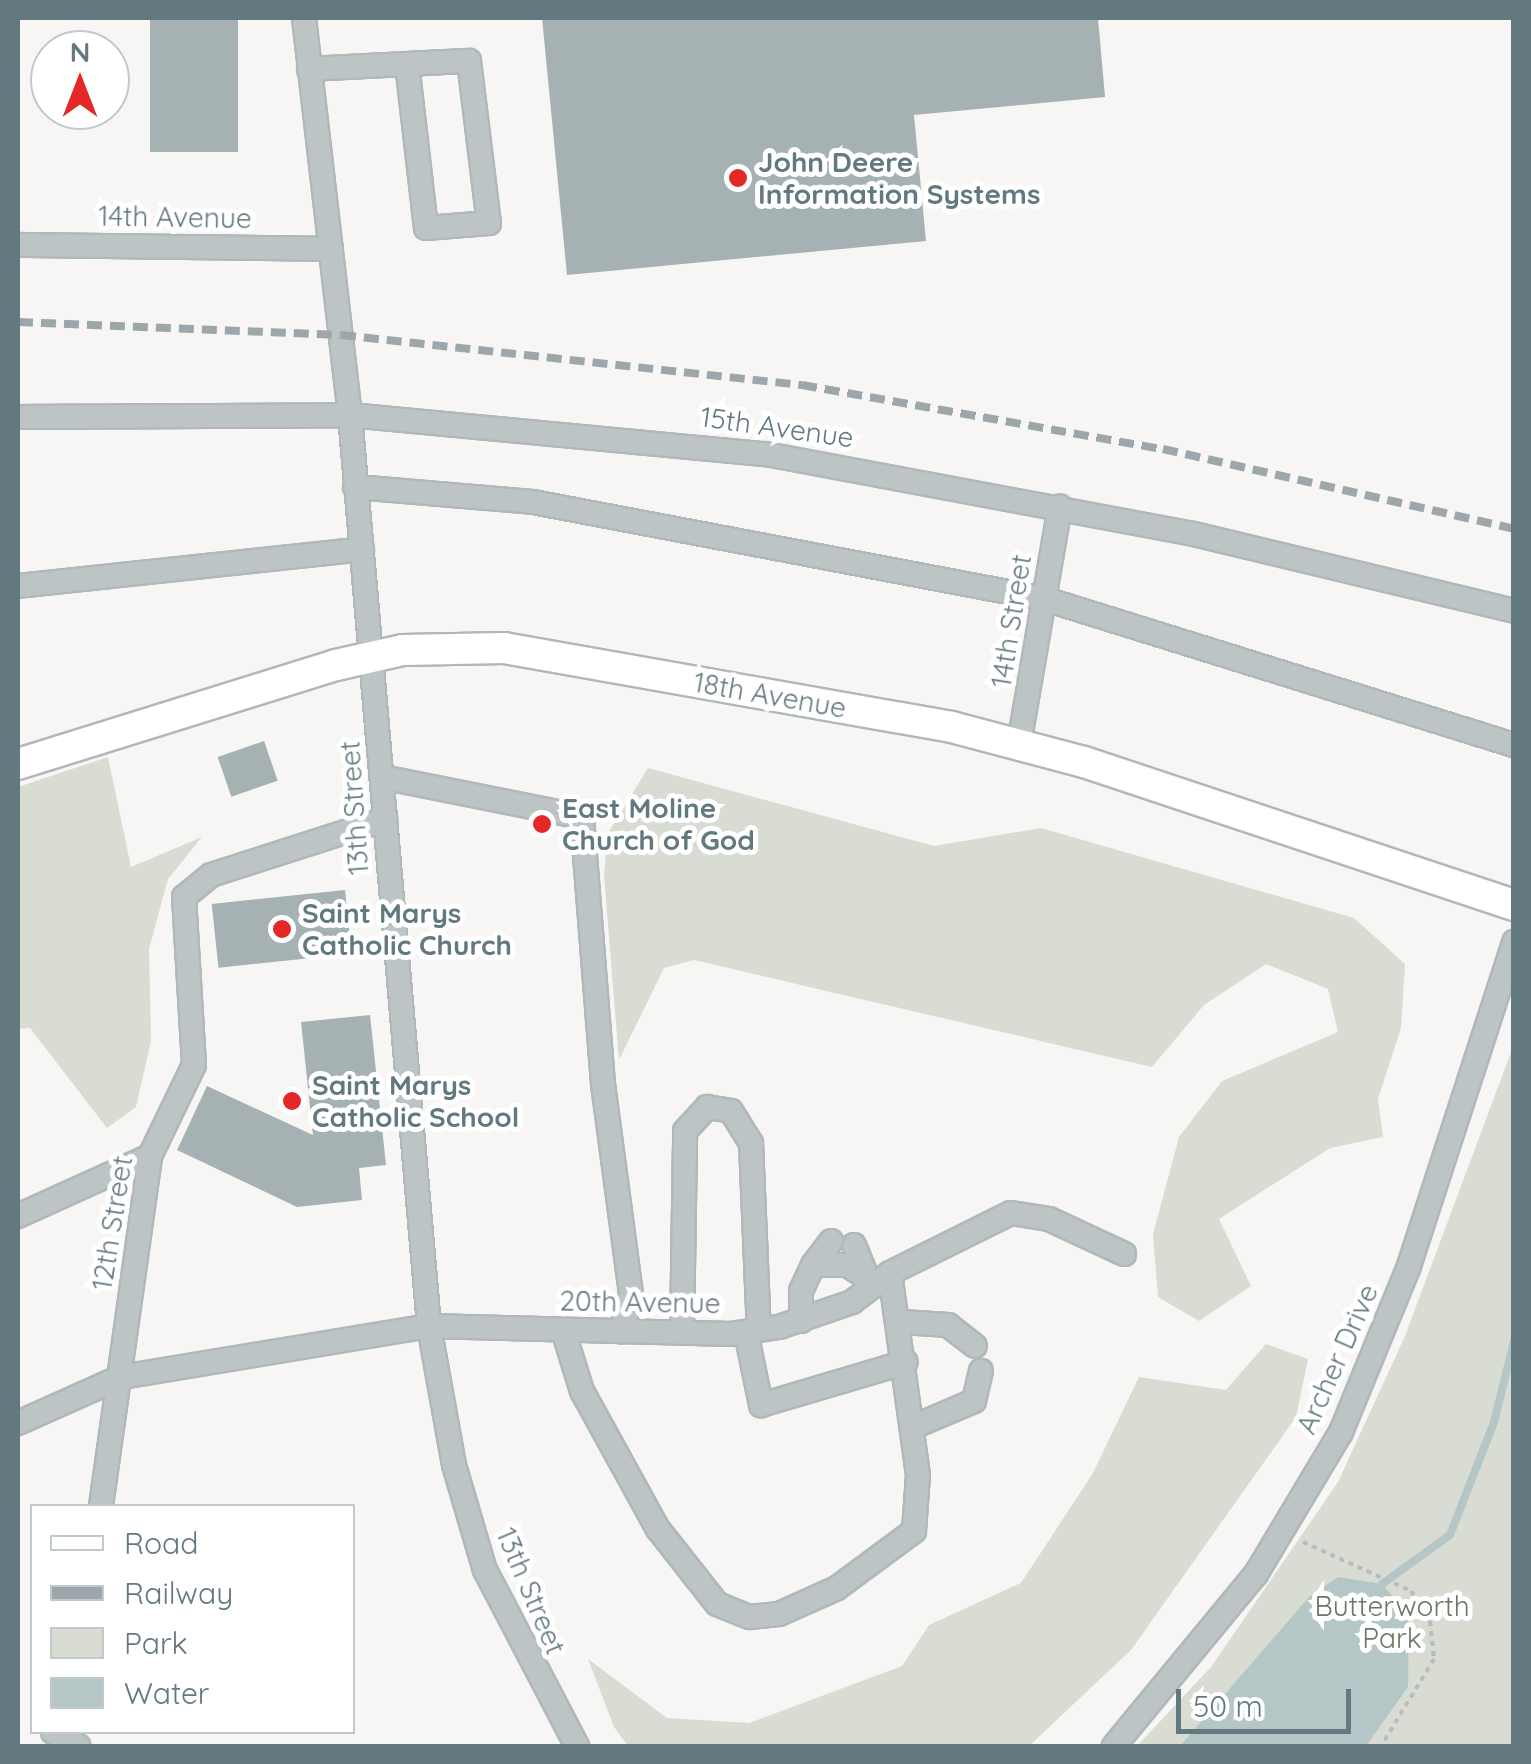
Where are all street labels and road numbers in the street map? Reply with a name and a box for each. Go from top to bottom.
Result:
street label: 14th Avenue [98,199,252,235]
street label: 15th Avenue [698,400,856,454]
street label: 14th Street [984,552,1038,690]
street label: 18th Avenue [691,665,849,725]
street label: 13th Street [333,740,375,876]
street label: 12th Street [85,1153,139,1293]
street label: Archer Drive [1289,1279,1385,1439]
street label: 20th Avenue [559,1284,721,1320]
street label: 13th Street [489,1522,573,1660]

